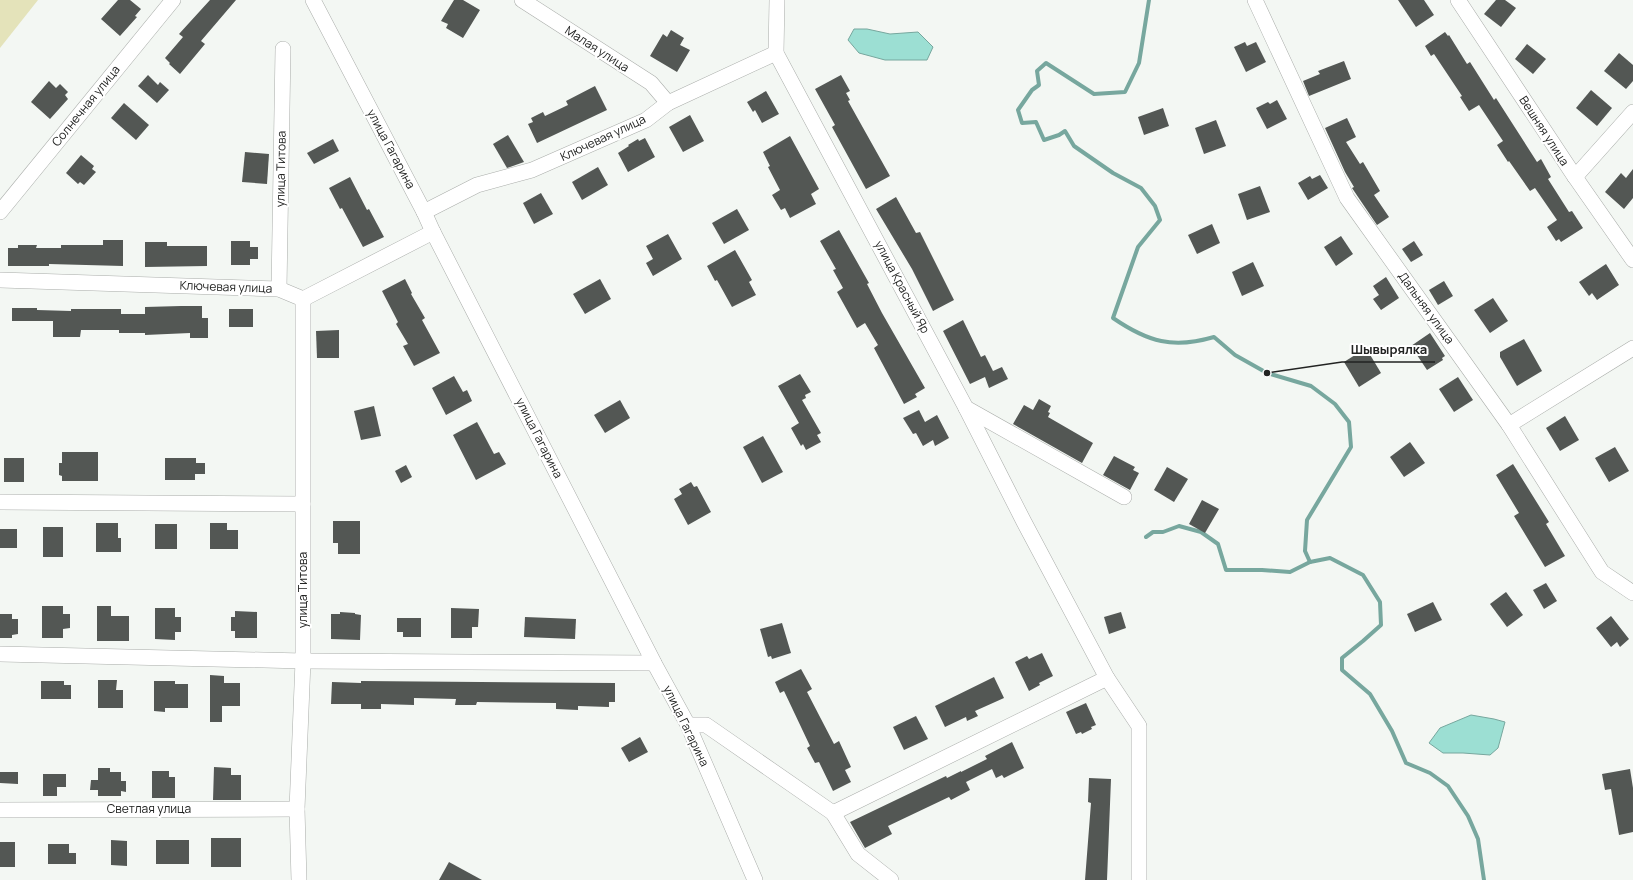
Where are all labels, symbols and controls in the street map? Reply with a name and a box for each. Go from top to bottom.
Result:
street label: Малая улица [562,22,633,76]
street label: Солнечная улица [48,62,124,150]
street label: Вешняя улица [1515,92,1573,169]
street label: улица Гагарина [363,106,420,192]
street label: Ключевая улица [557,110,648,165]
street label: улица Титова [271,131,290,207]
street label: улица Красный Яр [871,237,934,336]
street label: Дальняя улица [1394,268,1458,347]
street label: Ключевая улица [179,276,273,297]
callout: Шывырялка [1342,337,1435,362]
text: Шывырялка [1351,340,1427,358]
street label: улица Гагарина [512,395,567,481]
street label: улица Титова [294,552,311,628]
street label: улица Гагарина [659,682,713,769]
street label: Светлая улица [107,800,191,817]

